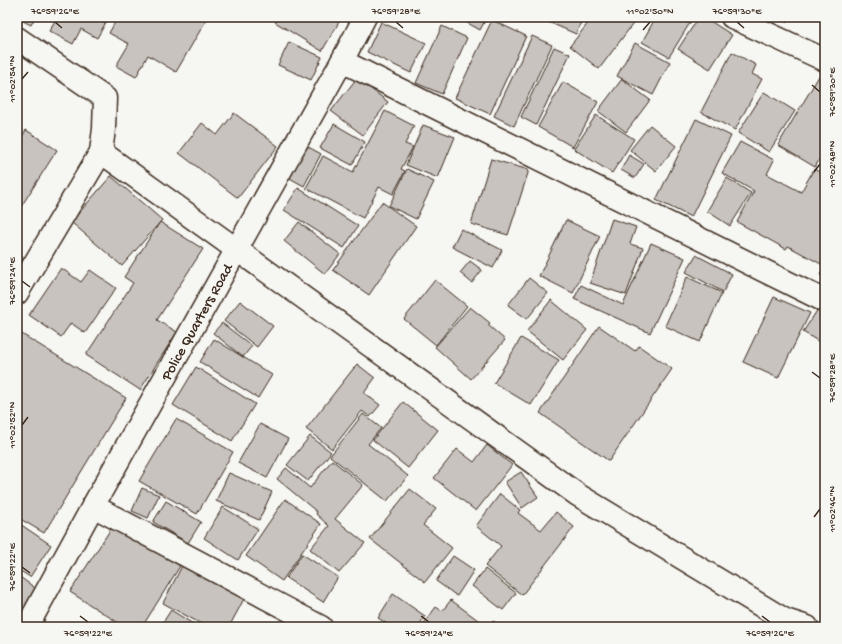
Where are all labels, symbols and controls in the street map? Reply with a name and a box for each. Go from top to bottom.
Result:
text: 76°59'26"E [30,6,80,18]
text: 76°59'28"E [371,6,421,18]
text: 11°02'50"N [625,6,674,18]
text: 76°59'30"E [712,6,762,18]
text: 11°02'54"N [7,55,19,103]
text: 76°59'30"E [827,67,839,117]
text: 11°02'48"N [827,140,839,188]
text: 76°59'24"E [7,256,19,306]
street label: Police Quarters Road [158,260,238,385]
text: 76°59'28"E [827,353,839,403]
text: 11°02'52"N [7,401,19,449]
text: 11°02'46"N [827,485,839,533]
text: 76°59'22"E [7,542,19,592]
text: 76°59'22"E [63,628,113,640]
text: 76°59'24"E [404,628,454,640]
text: 76°59'26"E [745,628,795,640]

